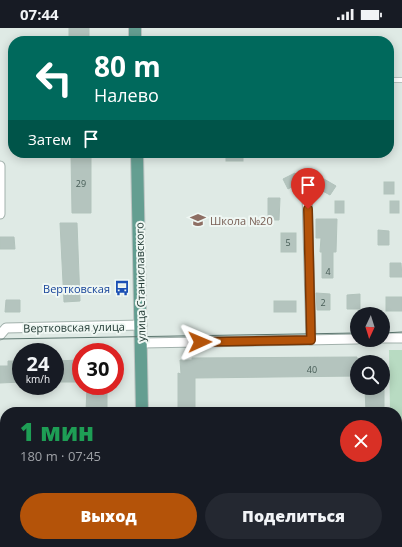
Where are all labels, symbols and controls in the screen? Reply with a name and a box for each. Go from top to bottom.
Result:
text: 07:44 [20,4,59,24]
text: 80 m [94,47,161,85]
icon: left [28,52,80,104]
text: Налево [94,83,159,107]
icon: arrive [80,128,102,150]
text: Затем [28,129,72,149]
pin [291,168,325,209]
icon: arrive [297,174,319,196]
house number: 29 [76,177,86,190]
school or university icon: Школа №20 [189,211,207,229]
place label: Школа №20 [210,213,273,228]
street label: улица Станиславского [131,222,149,342]
house number: 5 [285,236,291,249]
house number: 4 [325,265,331,278]
bus stop icon: Вертковская [113,279,131,297]
place label: Вертковская [43,281,110,296]
house number: 2 [320,296,326,309]
north arrow [350,307,390,347]
map controls [350,307,390,395]
street label: Вертковская улица [23,319,125,335]
position arrow [179,321,221,363]
speed limit sign: 30 [72,343,124,395]
text: 24 [27,350,49,377]
button: search [350,355,390,395]
house number: 40 [307,363,317,376]
text: km/h [26,372,50,386]
text: 1 мин [20,415,94,448]
button: close [340,420,382,462]
text: 180 m · 07:45 [20,447,101,465]
button: Выход [20,493,197,539]
button: Поделиться [205,493,382,539]

